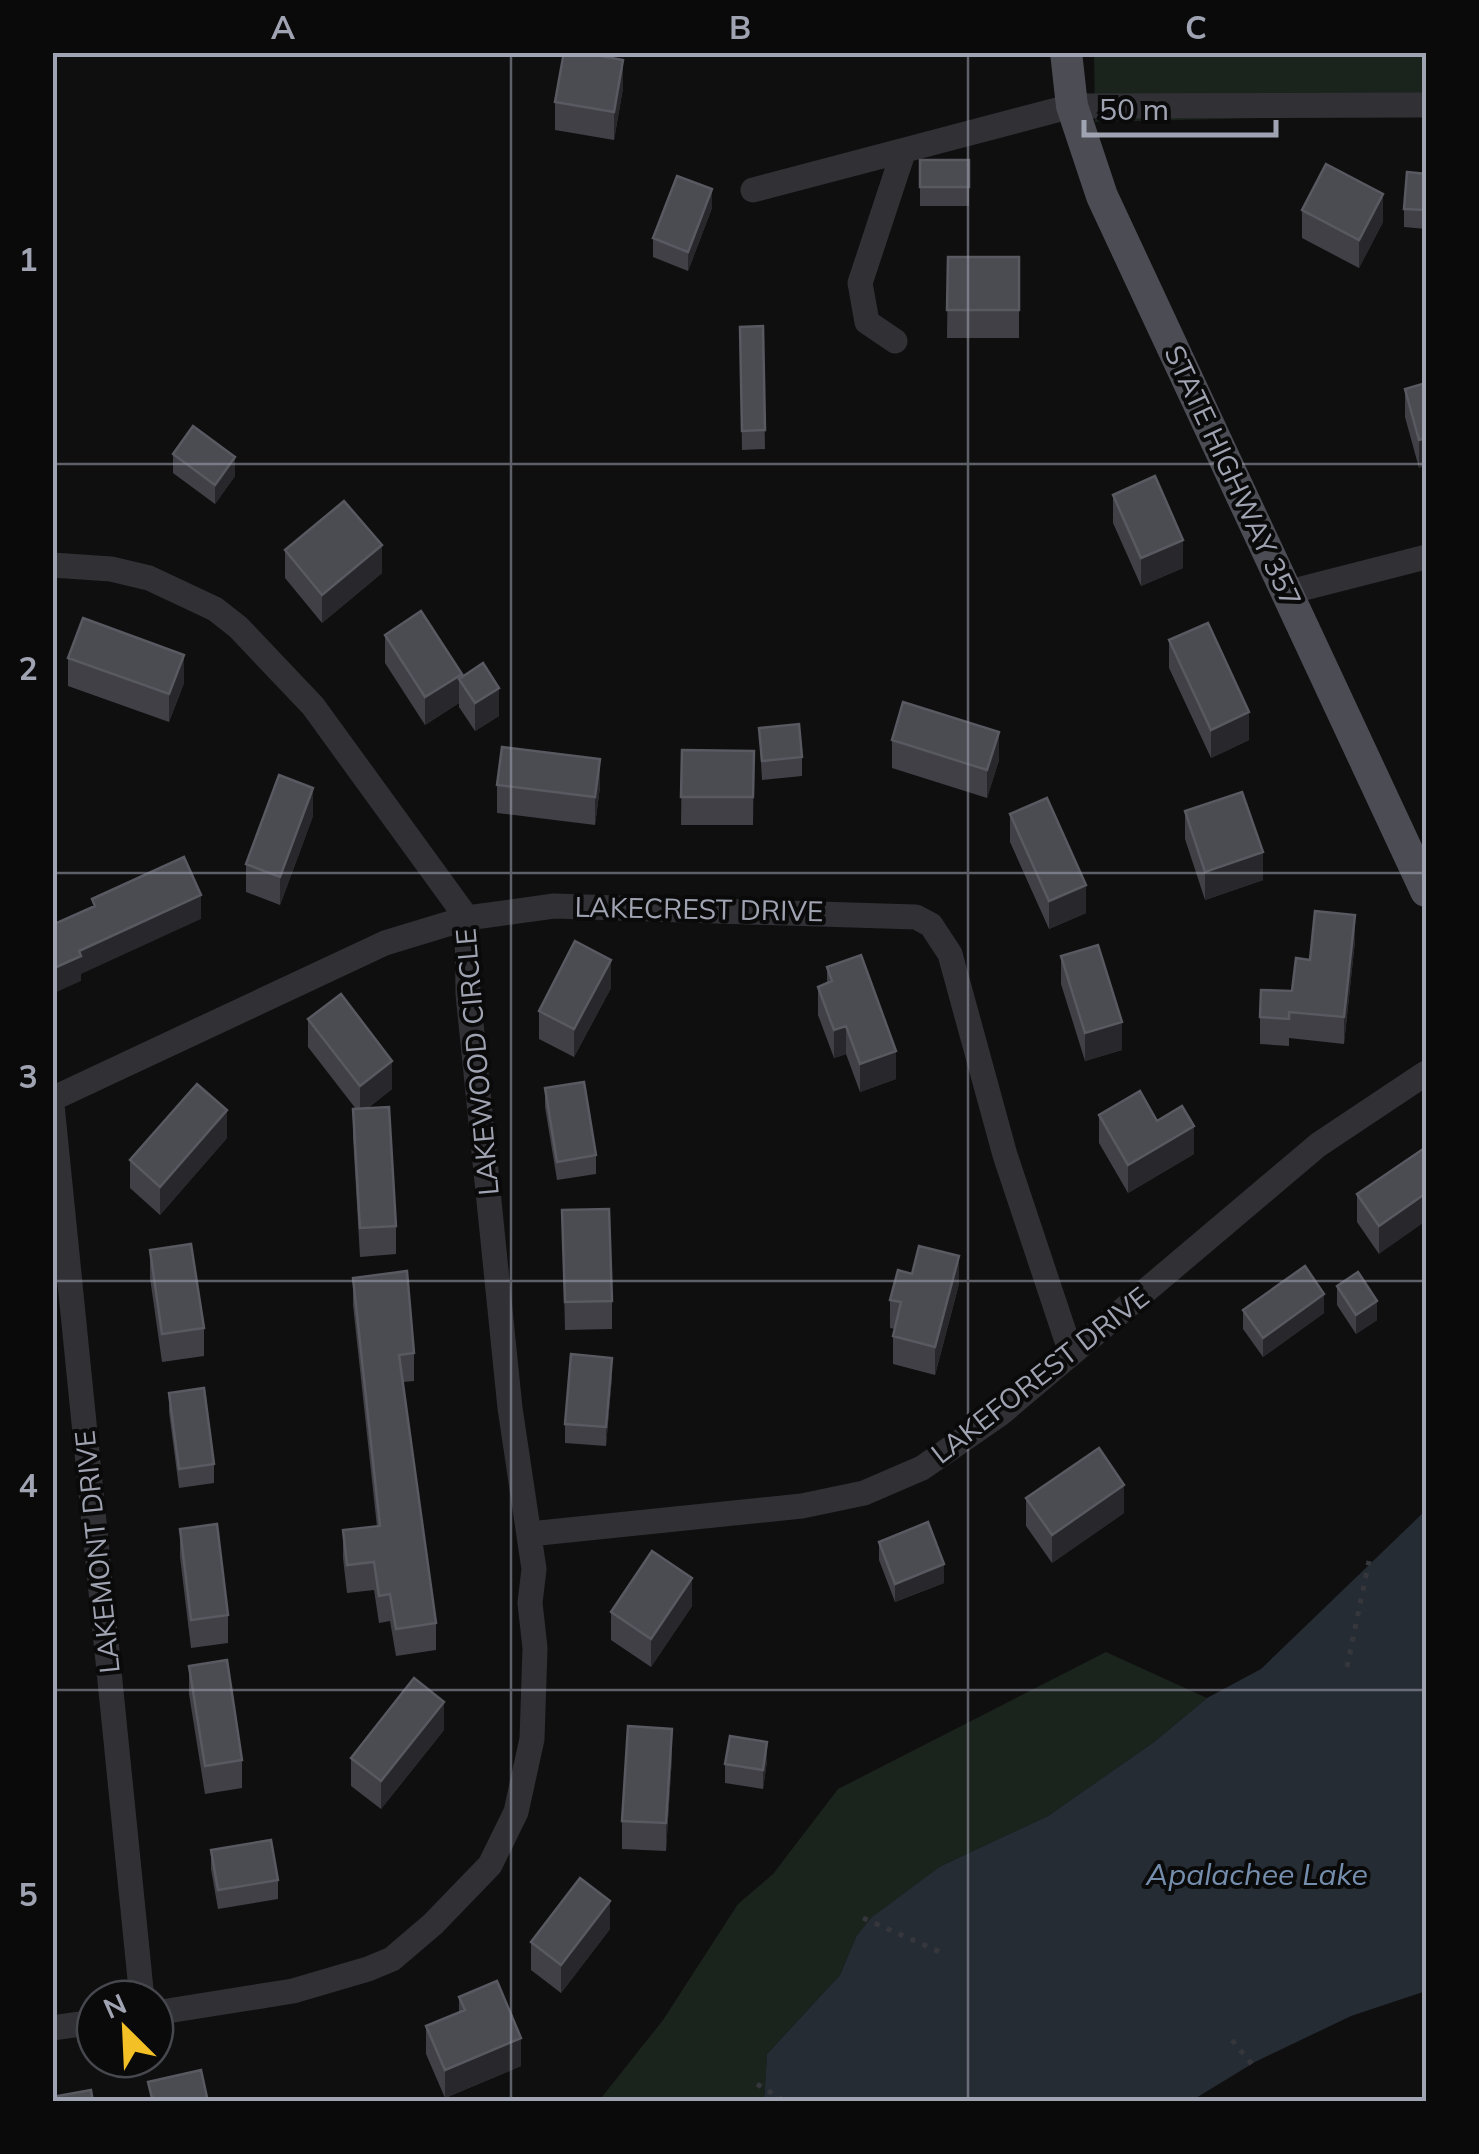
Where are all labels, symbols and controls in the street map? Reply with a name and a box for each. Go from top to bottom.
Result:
text: A [271,7,295,47]
text: B [729,7,751,47]
text: C [1185,7,1207,47]
scale bar [1084,75,1276,137]
text: 50 m [1099,90,1169,128]
text: 1 [18,239,38,279]
street label: STATE HIGHWAY 357 [1157,339,1309,612]
text: 2 [18,648,38,688]
street label: LAKECREST DRIVE [574,889,824,928]
street label: LAKEWOOD CIRCLE [447,927,506,1197]
text: 3 [18,1056,38,1096]
street label: LAKEFOREST DRIVE [924,1279,1156,1471]
street label: LAKEMONT DRIVE [66,1429,127,1675]
text: 4 [18,1465,38,1505]
water label: Apalachee Lake [1145,1855,1368,1893]
text: 5 [18,1874,38,1914]
north arrow [75,1979,175,2079]
text: N [98,1985,131,2026]

